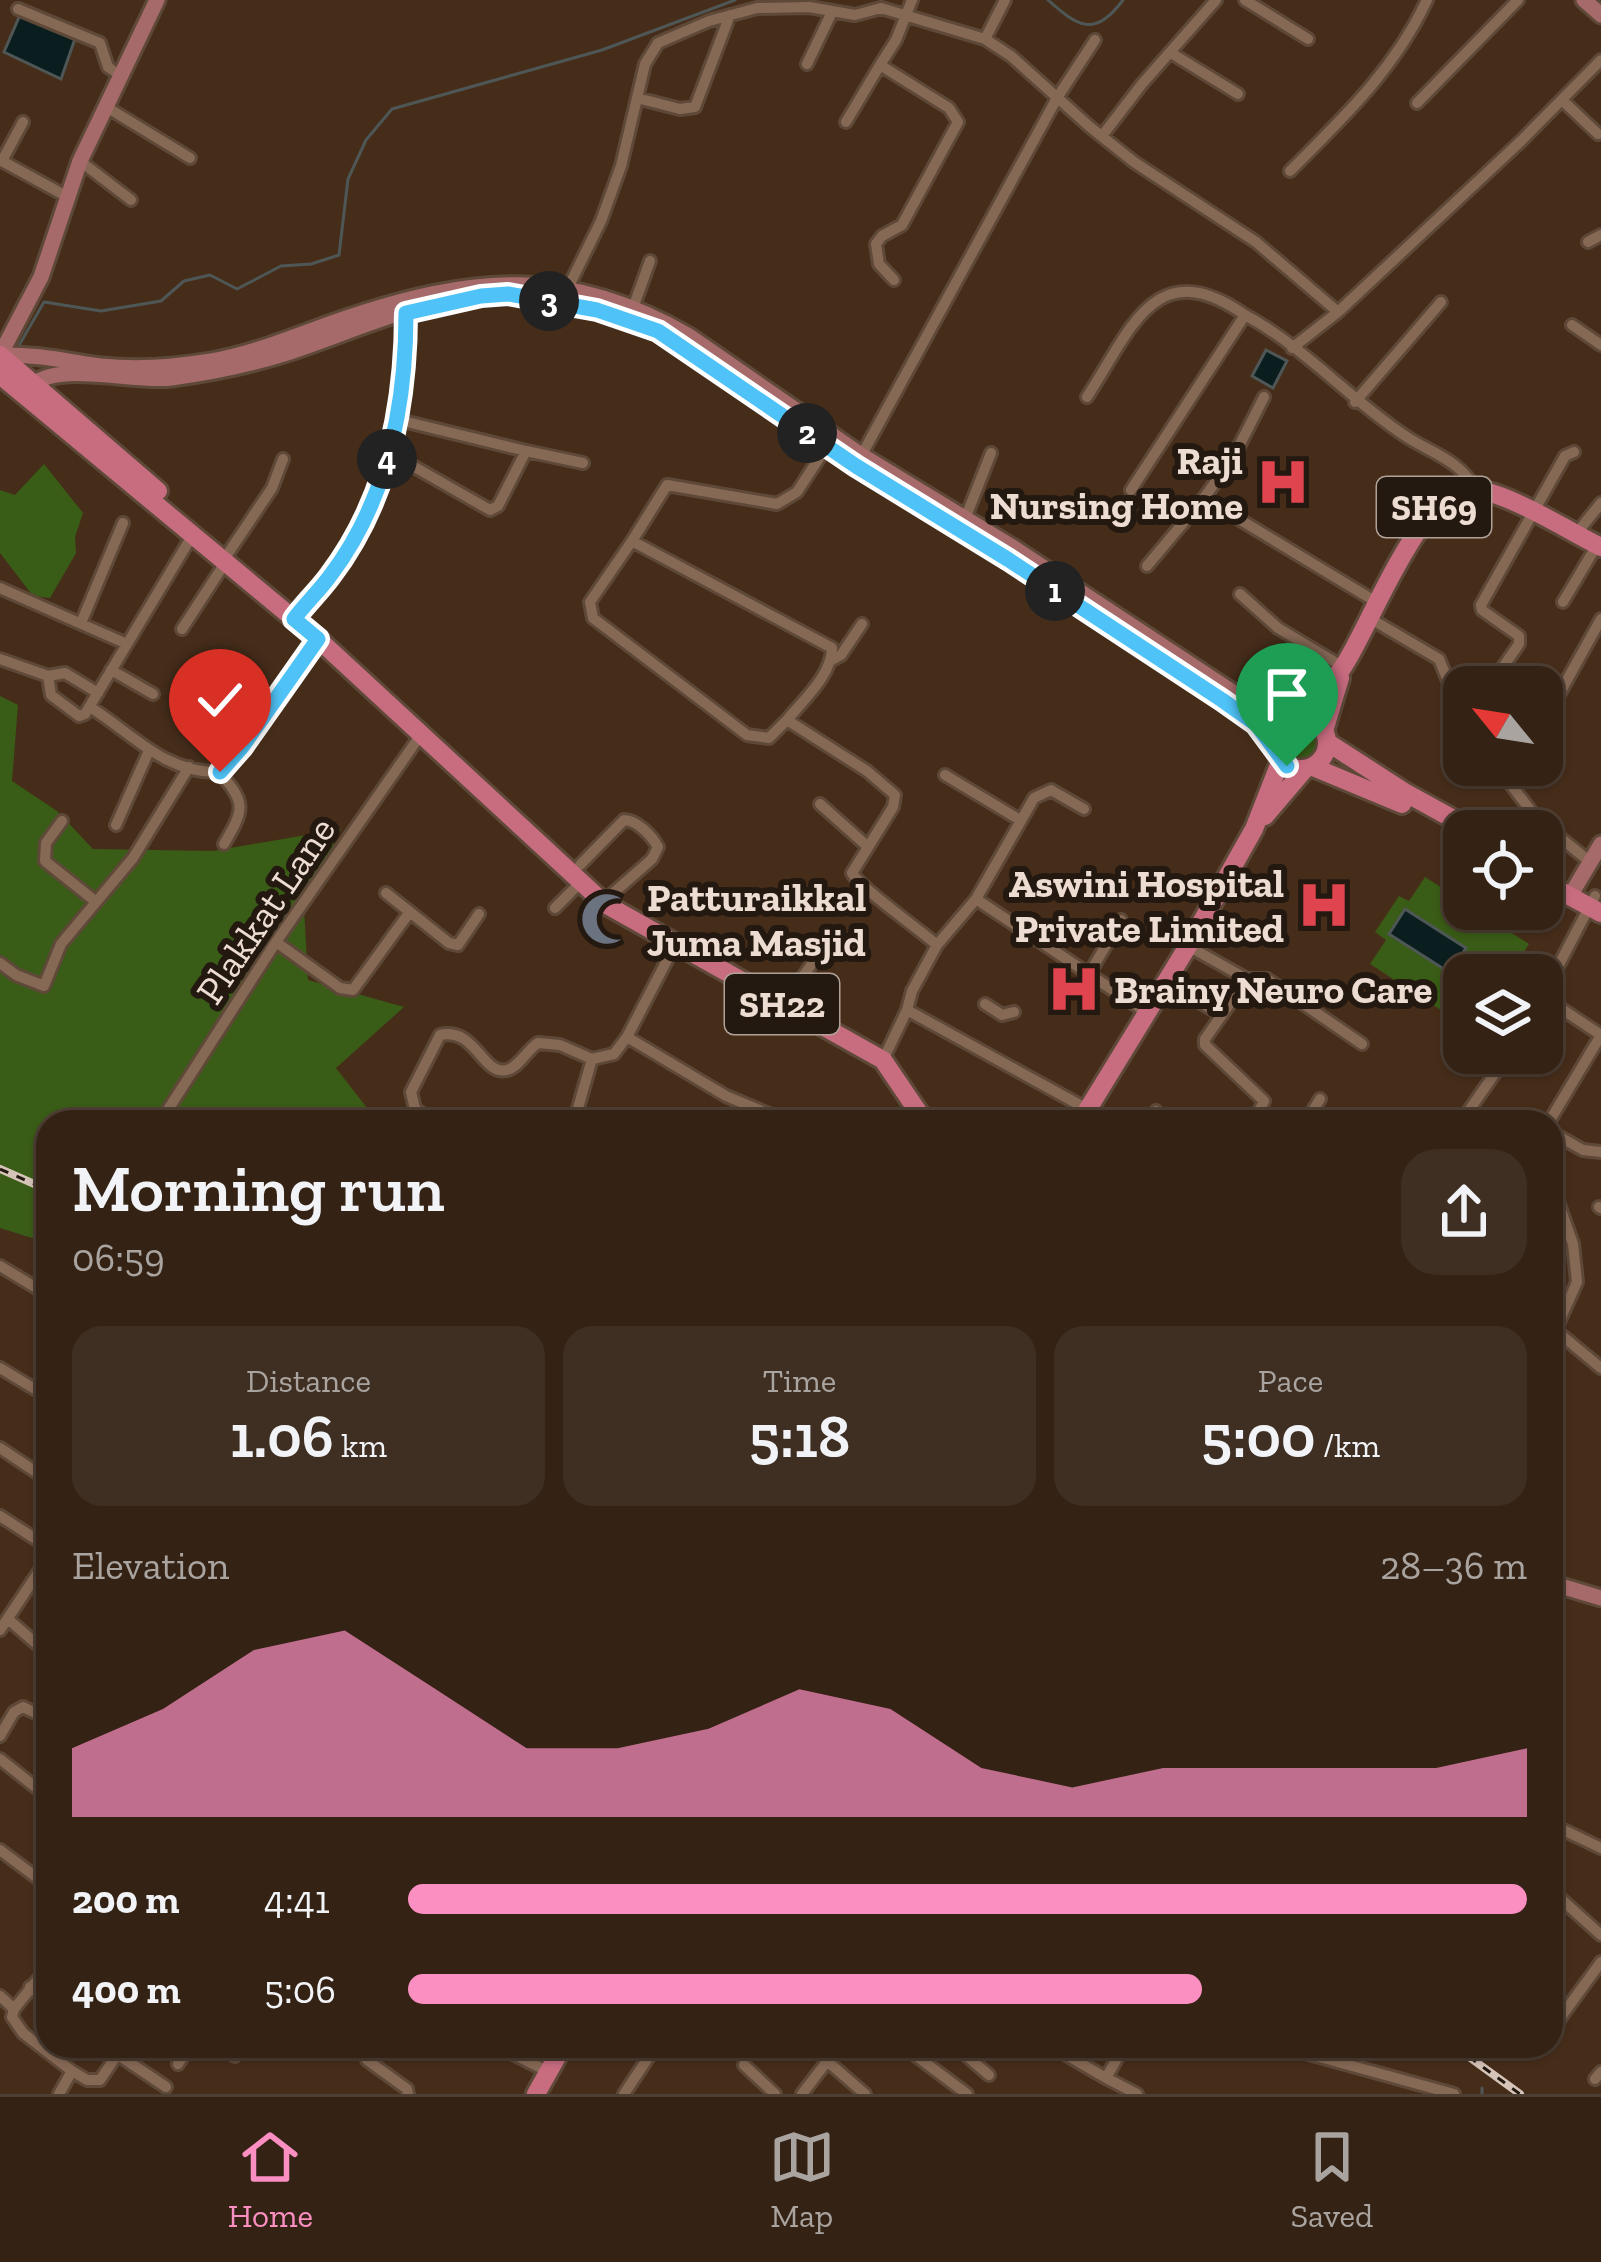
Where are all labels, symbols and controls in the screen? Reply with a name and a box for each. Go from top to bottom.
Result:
pin: 3 [519,271,579,331]
text: 3 [540,281,558,320]
pin: 2 [777,403,837,463]
text: 2 [798,413,816,452]
pin: 4 [357,429,417,489]
place label: Raji Nursing Home [990,437,1243,529]
text: 4 [378,439,396,478]
hospital icon: Raji Nursing Home [1254,453,1312,511]
road number: SH69 [1377,477,1491,537]
pin: 1 [1025,561,1085,621]
text: 1 [1048,571,1062,610]
pin [1236,643,1338,766]
pin [169,649,271,772]
icon: arrive [1254,661,1320,727]
north arrow [1443,666,1563,786]
map controls [1443,666,1563,1074]
icon: check [187,667,253,733]
street label: Plakkat Lane [186,808,345,1013]
button: locate [1443,810,1563,930]
place label: Aswini Hospital Private Limited [1009,860,1284,952]
place label: Patturaikkal Juma Masjid [647,874,866,966]
hospital icon: Aswini Hospital Private Limited [1295,876,1353,934]
mosque icon: Patturaikkal Juma Masjid [578,890,636,948]
button: layers [1443,954,1563,1074]
hospital icon: Brainy Neuro Care [1045,960,1103,1018]
place label: Brainy Neuro Care [1114,966,1432,1013]
road number: SH22 [725,974,839,1034]
text: Morning run [72,1149,445,1228]
button: share [1401,1149,1527,1275]
text: 06:59 [72,1234,165,1281]
text: Distance [246,1361,371,1400]
text: Time [763,1361,836,1400]
text: Pace [1258,1361,1323,1400]
text: 1.06 [230,1400,334,1472]
text: 5:18 [749,1400,850,1472]
text: 5:00 [1201,1400,1316,1472]
text: km [334,1426,387,1465]
text: /km [1316,1426,1380,1465]
text: Elevation [72,1542,229,1589]
text: 28–36 m [1380,1542,1527,1589]
text: 200 m [72,1876,179,1923]
text: 4:41 [264,1876,330,1923]
text: 400 m [72,1966,181,2013]
text: 5:06 [264,1966,336,2013]
tab: Home [228,2124,313,2235]
tab: Map [769,2124,835,2235]
tab: Saved [1290,2124,1373,2235]

